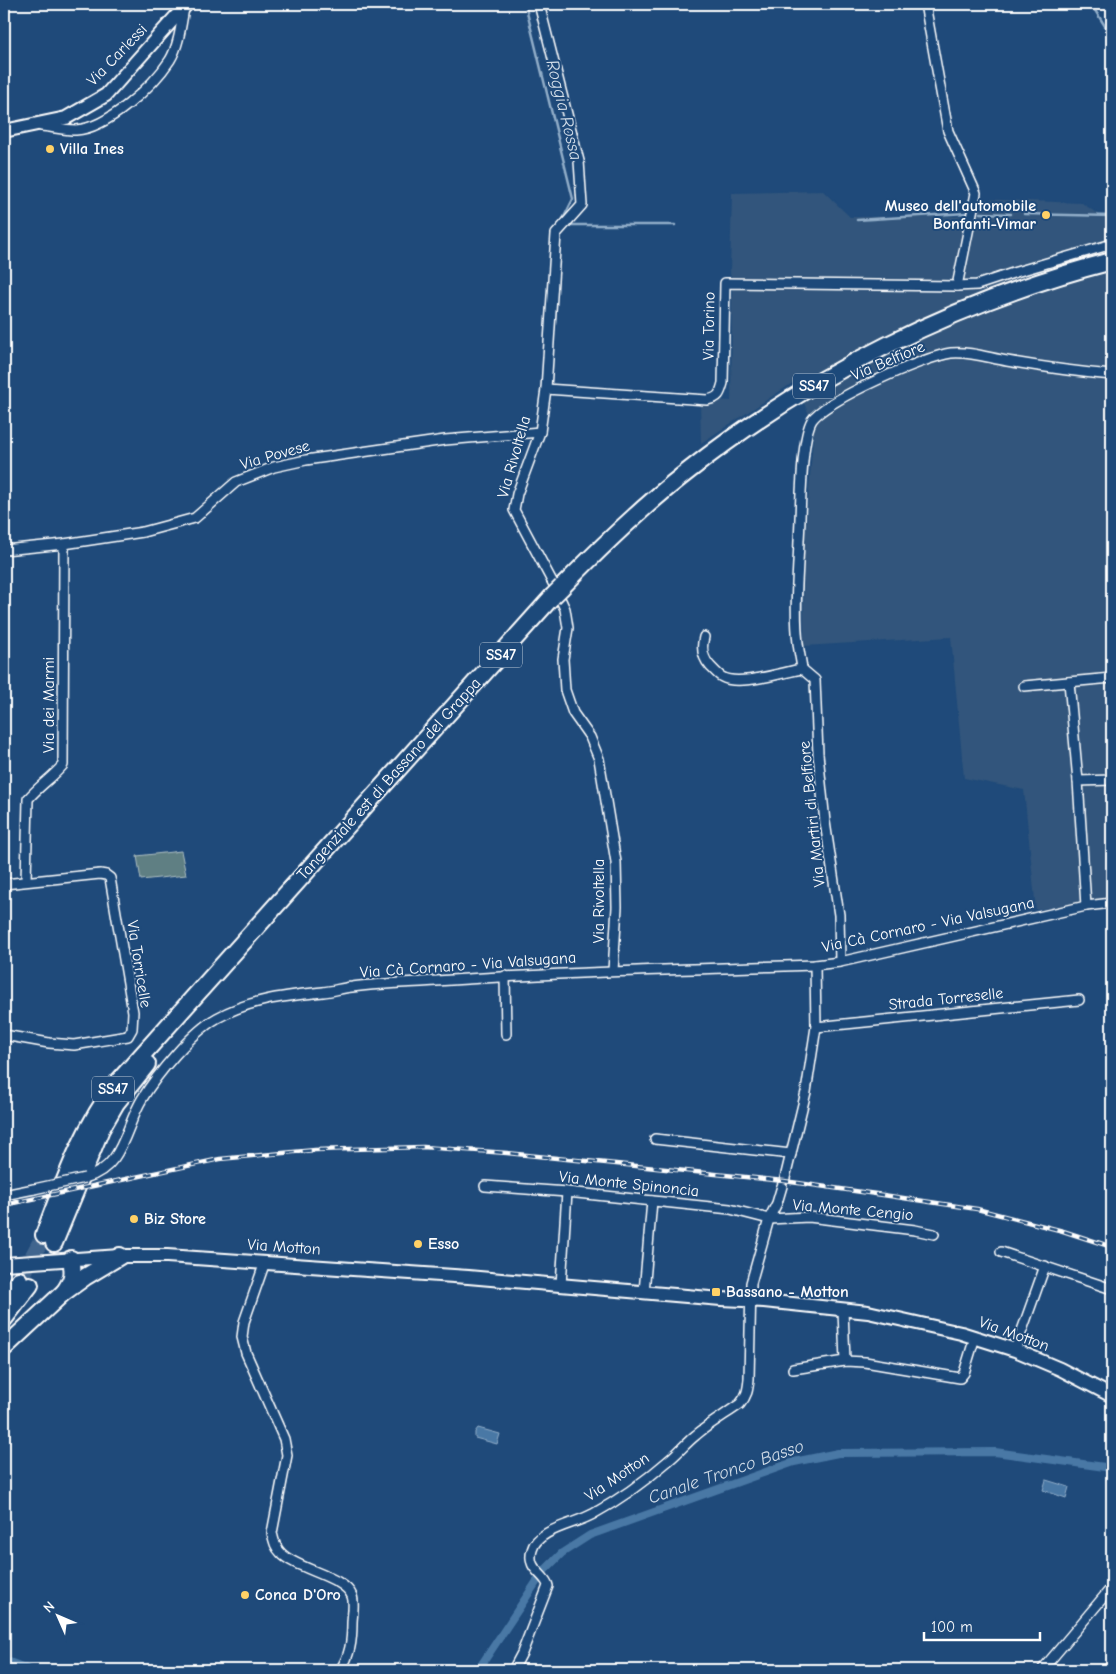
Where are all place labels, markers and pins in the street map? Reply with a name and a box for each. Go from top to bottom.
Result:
place label: Villa Ines [60,140,124,158]
marker: Villa Ines [44,143,56,155]
place label: Museo dell'automobile Bonfanti-Vimar [885,197,1037,233]
marker: Museo dell'automobile Bonfanti-Vimar [1040,209,1052,221]
place label: Biz Store [144,1210,206,1228]
marker: Biz Store [128,1213,140,1225]
place label: Esso [428,1235,459,1253]
marker: Esso [412,1238,424,1250]
place label: Bassano - Motton [726,1283,849,1301]
marker: Bassano - Motton [710,1286,722,1298]
place label: Conca D'Oro [255,1586,341,1604]
marker: Conca D'Oro [239,1589,251,1601]

